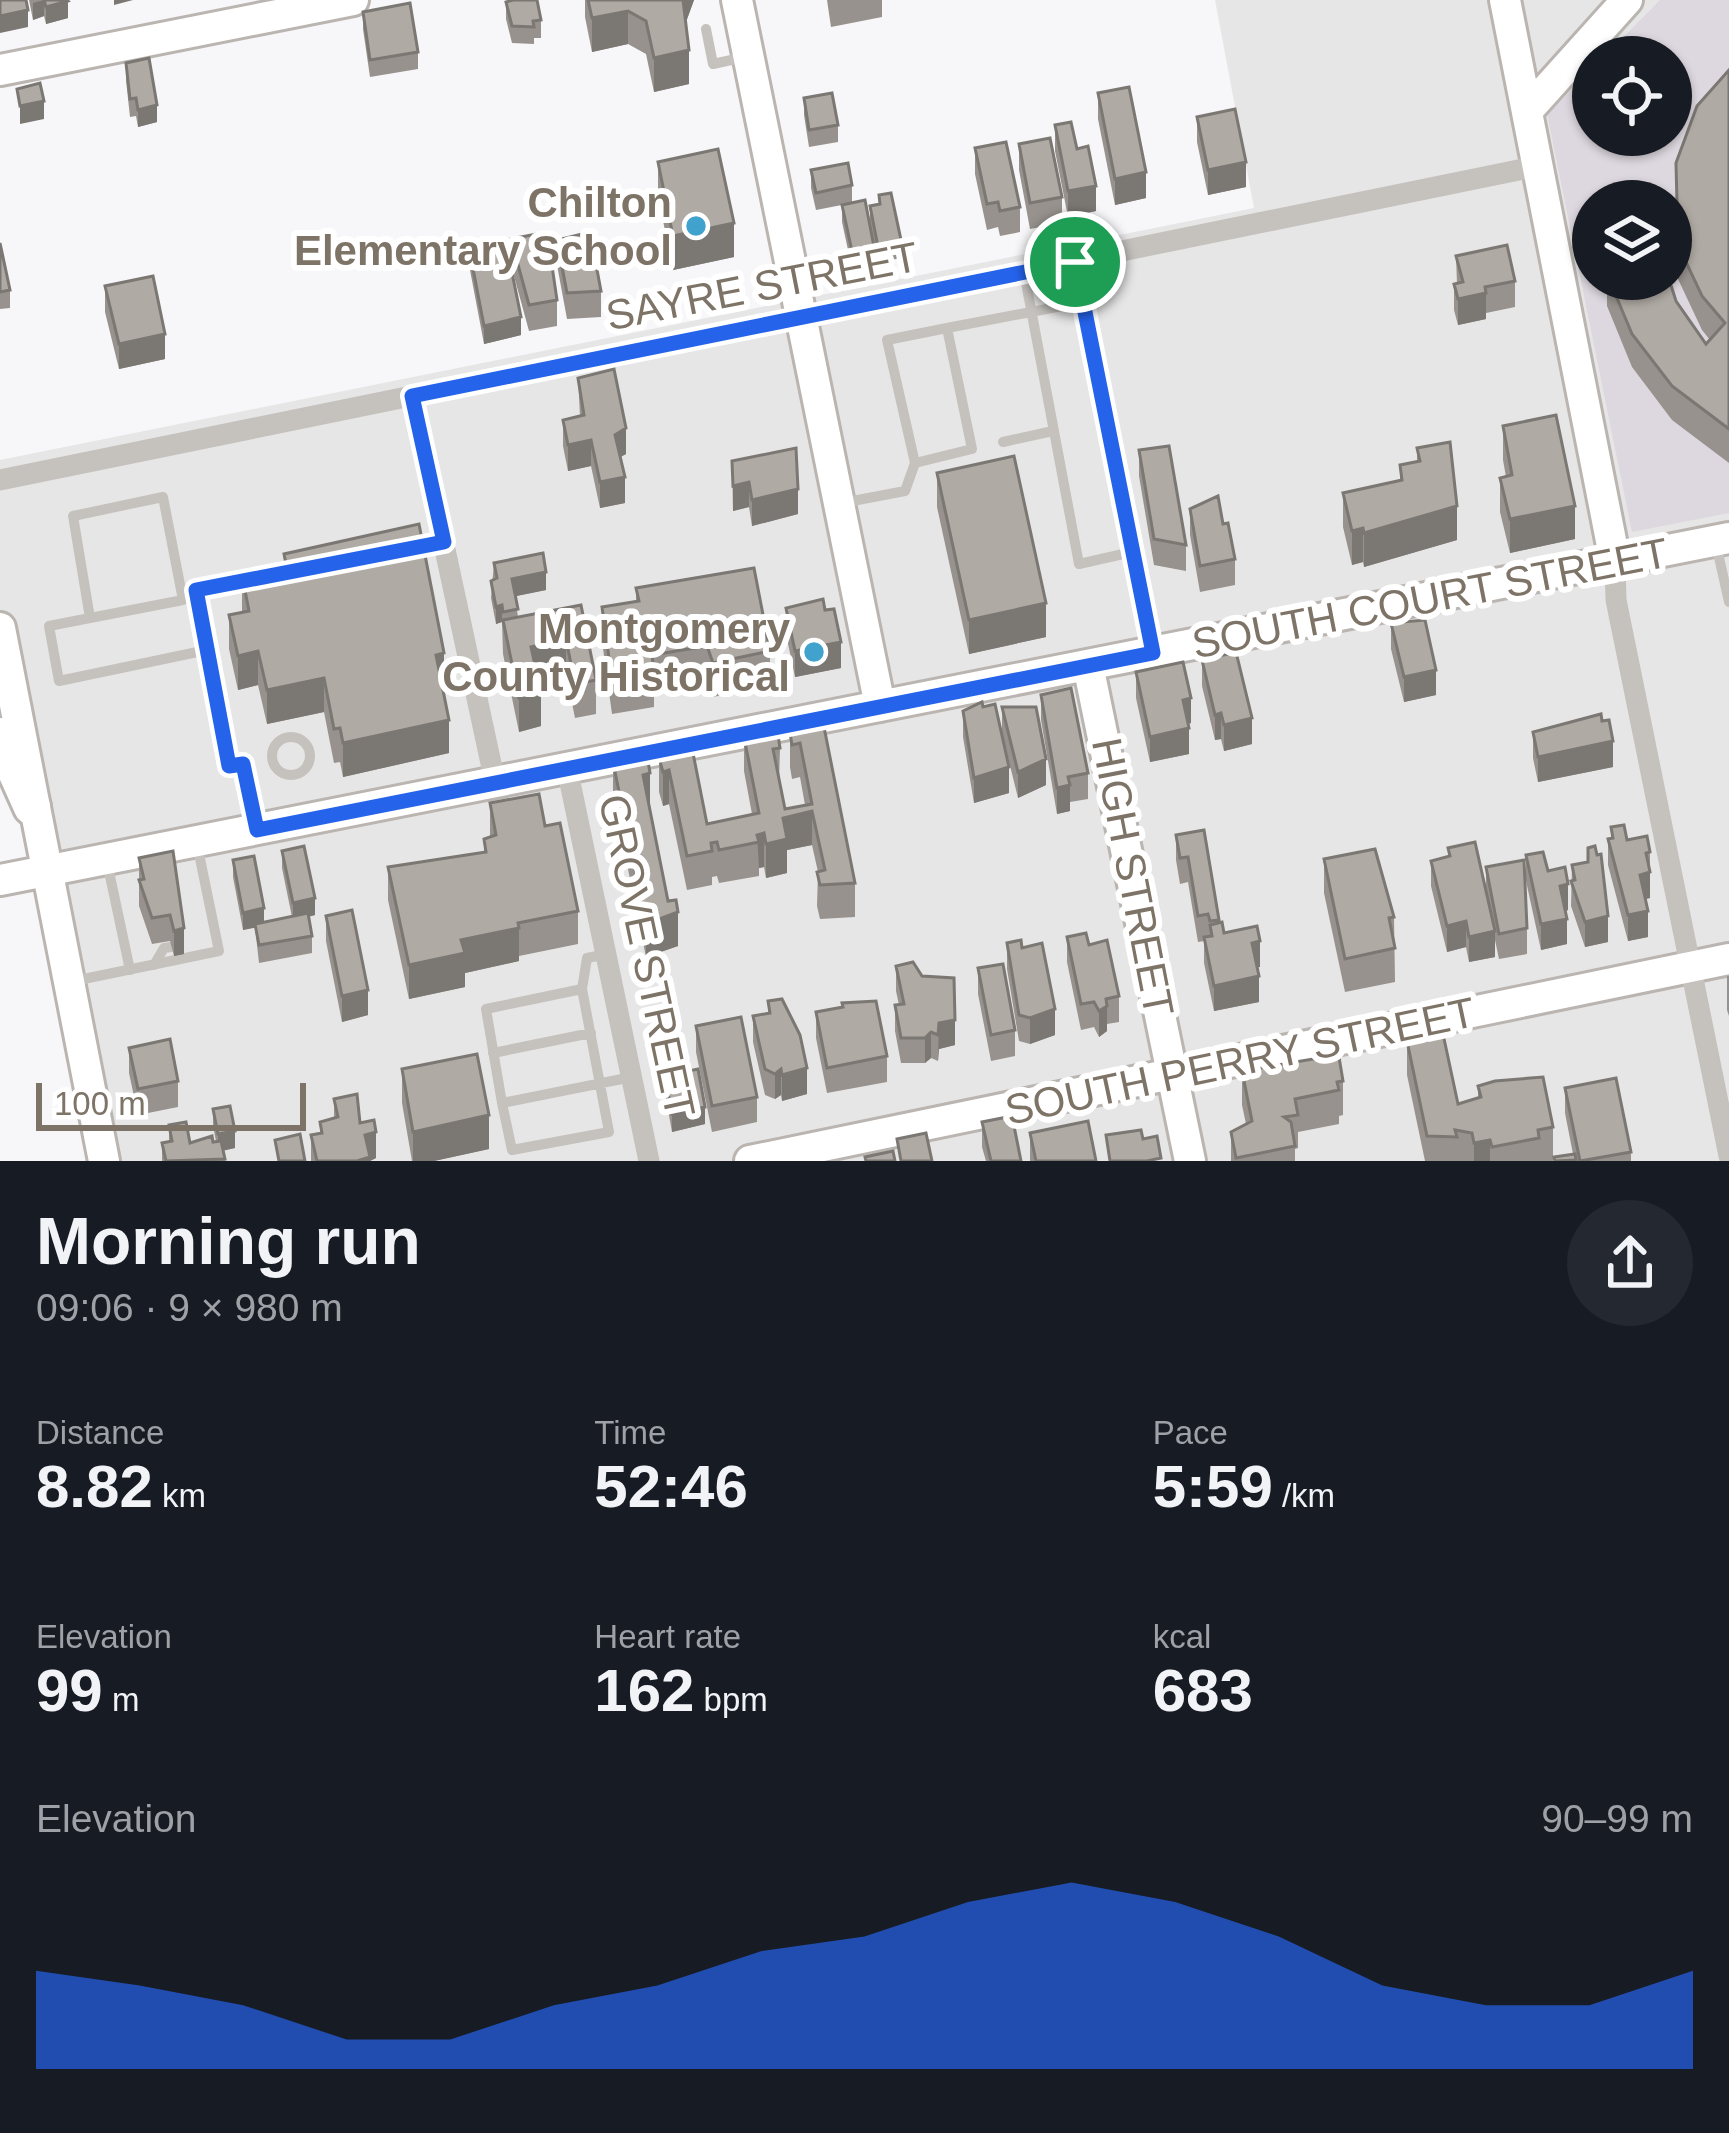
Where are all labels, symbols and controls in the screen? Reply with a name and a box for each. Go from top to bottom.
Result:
map controls [1572,36,1692,300]
button: locate [1572,36,1692,156]
place label: Chilton Elementary School [294,179,672,274]
button: layers [1572,180,1692,300]
pin [1024,211,1126,313]
marker: Chilton Elementary School [683,213,709,239]
icon: arrive [1042,229,1108,295]
street label: SAYRE STREET [602,233,922,339]
street label: SOUTH COURT STREET [1188,529,1672,667]
place label: Montgomery County Historical [442,605,791,700]
marker: Montgomery County Historical [801,639,827,665]
street label: HIGH STREET [1083,734,1183,1020]
street label: GROVE STREET [590,790,704,1122]
street label: SOUTH PERRY STREET [1001,988,1479,1134]
scale bar [36,1077,306,1130]
text: 100 m [54,1085,146,1122]
button: share [1567,1200,1693,1326]
text: Morning run [36,1204,421,1278]
text: 09:06 · 9 × 980 m [36,1286,343,1329]
text: Distance [36,1414,164,1451]
text: Time [594,1414,666,1451]
text: Pace [1153,1414,1228,1451]
text: 8.82 [36,1453,153,1520]
text: 52:46 [594,1453,748,1520]
text: 5:59 [1153,1453,1273,1520]
text: km [153,1477,206,1514]
text: /km [1273,1477,1335,1514]
text: Elevation [36,1618,172,1655]
text: Heart rate [594,1618,741,1655]
text: kcal [1153,1618,1211,1655]
text: 99 [36,1657,103,1724]
text: 162 [594,1657,694,1724]
text: 683 [1153,1657,1253,1724]
text: m [103,1681,139,1718]
text: bpm [694,1681,768,1718]
text: Elevation [36,1797,196,1840]
text: 90–99 m [1541,1797,1693,1840]

